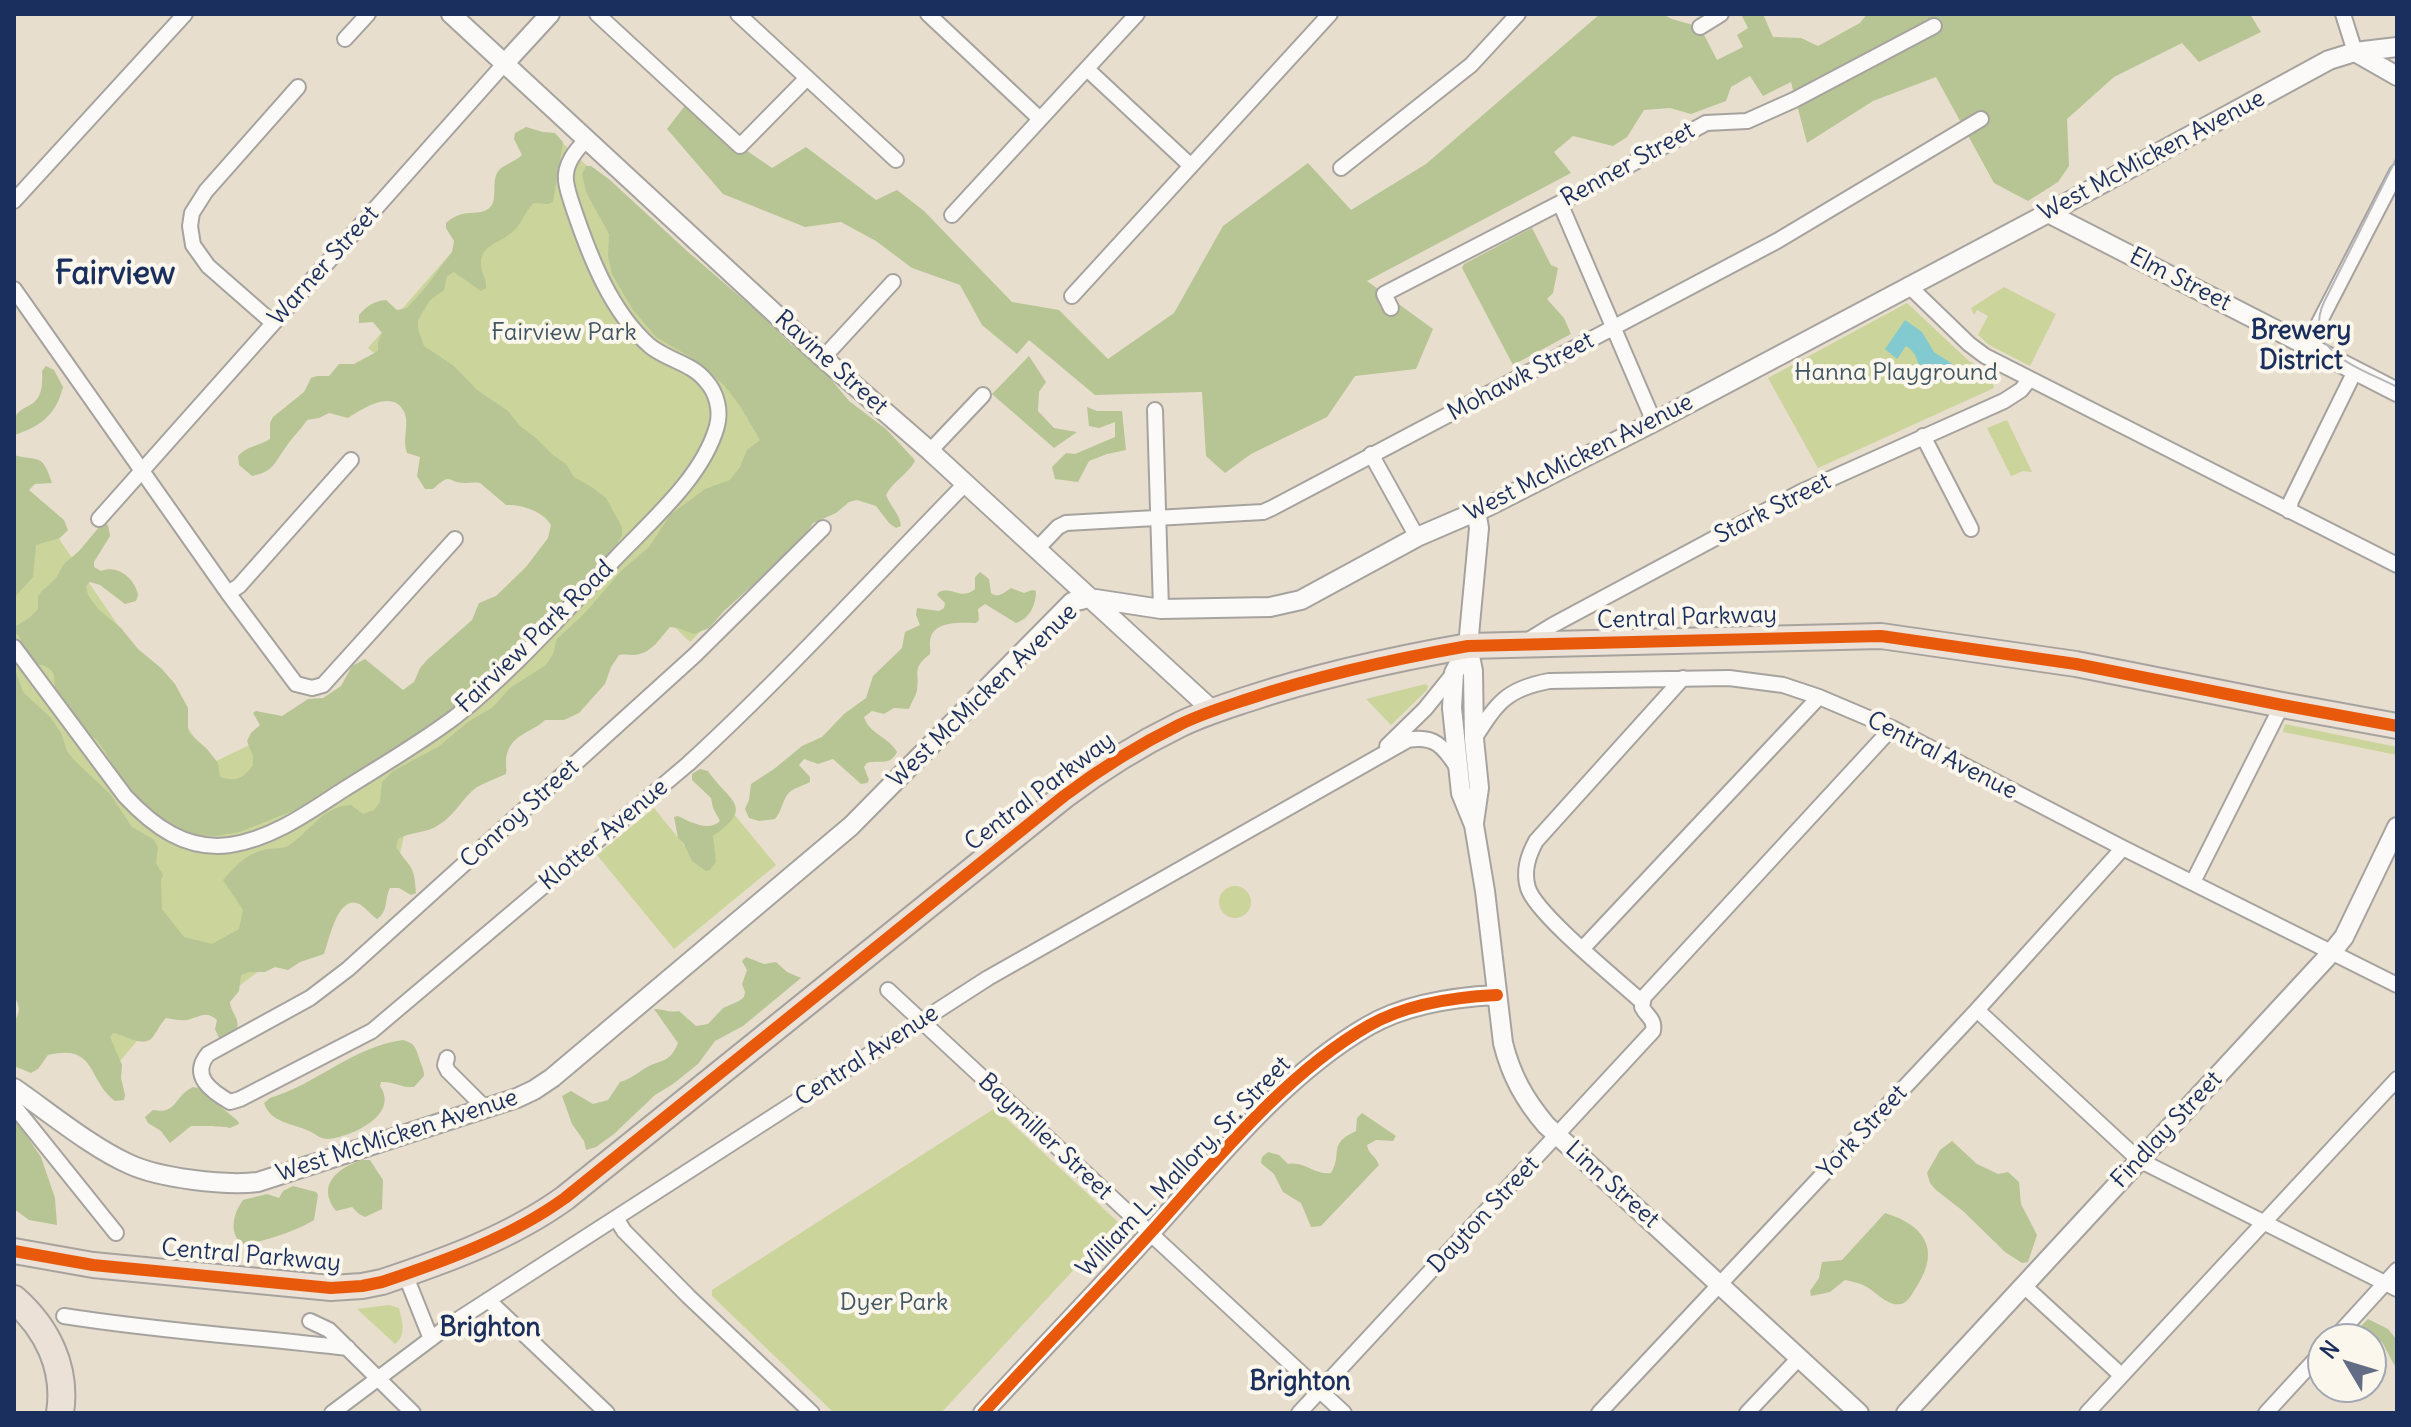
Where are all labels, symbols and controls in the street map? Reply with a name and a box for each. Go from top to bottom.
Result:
street label: West McMicken Avenue [2034,84,2270,228]
street label: Renner Street [1556,117,1700,213]
street label: Warner Street [263,200,385,332]
street label: Elm Street [2124,242,2236,318]
district label: Fairview [55,256,175,294]
street label: Ravine Street [768,305,894,421]
district label: Brewery District [2251,316,2351,378]
park label: Fairview Park [491,319,637,347]
street label: Mohawk Street [1443,326,1599,428]
park label: Hanna Playground [1794,359,1998,387]
street label: West McMicken Avenue [1460,388,1698,528]
street label: Stark Street [1710,467,1836,551]
street label: Fairview Park Road [450,555,620,719]
street label: West McMicken Avenue [882,598,1084,794]
street label: Central Parkway [1597,600,1777,636]
street label: Central Avenue [1862,706,2022,806]
street label: Central Parkway [960,726,1120,858]
street label: Conroy Street [455,753,585,875]
street label: Klotter Avenue [534,773,674,897]
street label: Central Avenue [790,999,944,1113]
street label: William L. Mallory, Sr. Street [1071,1051,1297,1283]
street label: Findlay Street [2106,1066,2228,1194]
street label: Baymiller Street [972,1068,1118,1206]
street label: York Street [1813,1079,1913,1185]
street label: West McMicken Avenue [273,1083,521,1189]
street label: Linn Street [1559,1135,1665,1235]
street label: Dayton Street [1422,1151,1546,1279]
street label: Central Parkway [160,1234,342,1278]
park label: Dyer Park [840,1289,948,1317]
district label: Brighton [439,1313,541,1345]
north arrow [2307,1323,2387,1403]
text: N [2314,1335,2345,1364]
district label: Brighton [1249,1367,1351,1399]

